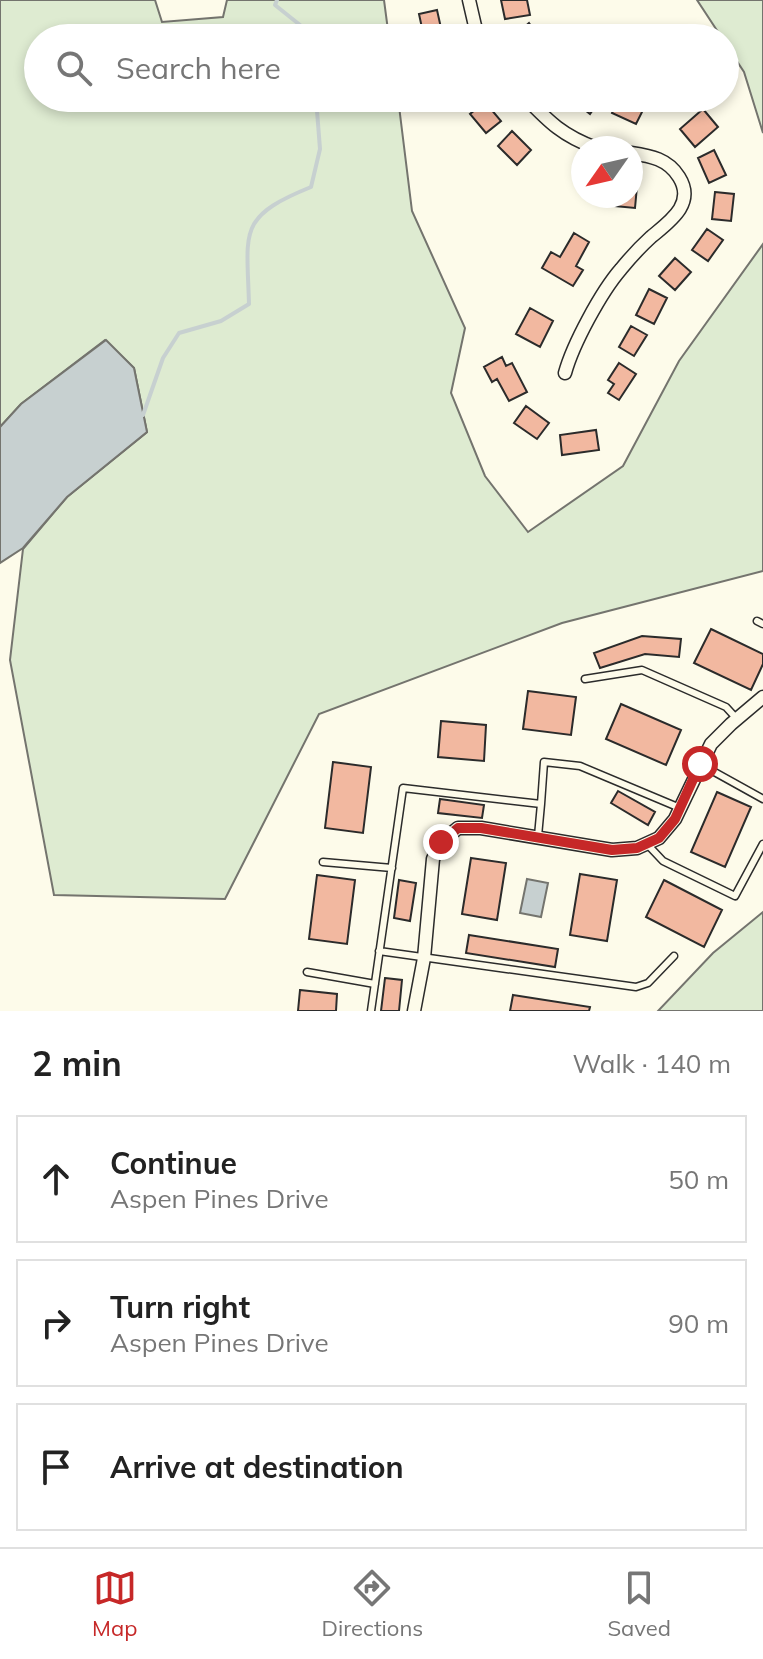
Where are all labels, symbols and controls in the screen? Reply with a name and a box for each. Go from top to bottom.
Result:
search box [24,24,739,112]
icon: search [52,46,96,90]
text: Search here [116,49,281,87]
north arrow [571,136,643,208]
route start [682,746,718,782]
route end [423,824,459,860]
text: 2 min [32,1042,122,1085]
text: Walk · 140 m [572,1047,731,1080]
text: Continue [110,1144,237,1182]
icon: ahead [34,1157,78,1201]
text: 50 m [668,1163,729,1196]
text: Aspen Pines Drive [110,1182,329,1215]
text: Turn right [110,1288,250,1326]
icon: right [34,1301,78,1345]
text: 90 m [668,1307,729,1340]
text: Aspen Pines Drive [110,1326,329,1359]
icon: arrive [34,1445,78,1489]
text: Arrive at destination [110,1448,404,1486]
tab: Map [92,1566,137,1642]
tab: Directions [322,1566,423,1642]
tab: Saved [607,1566,671,1642]

